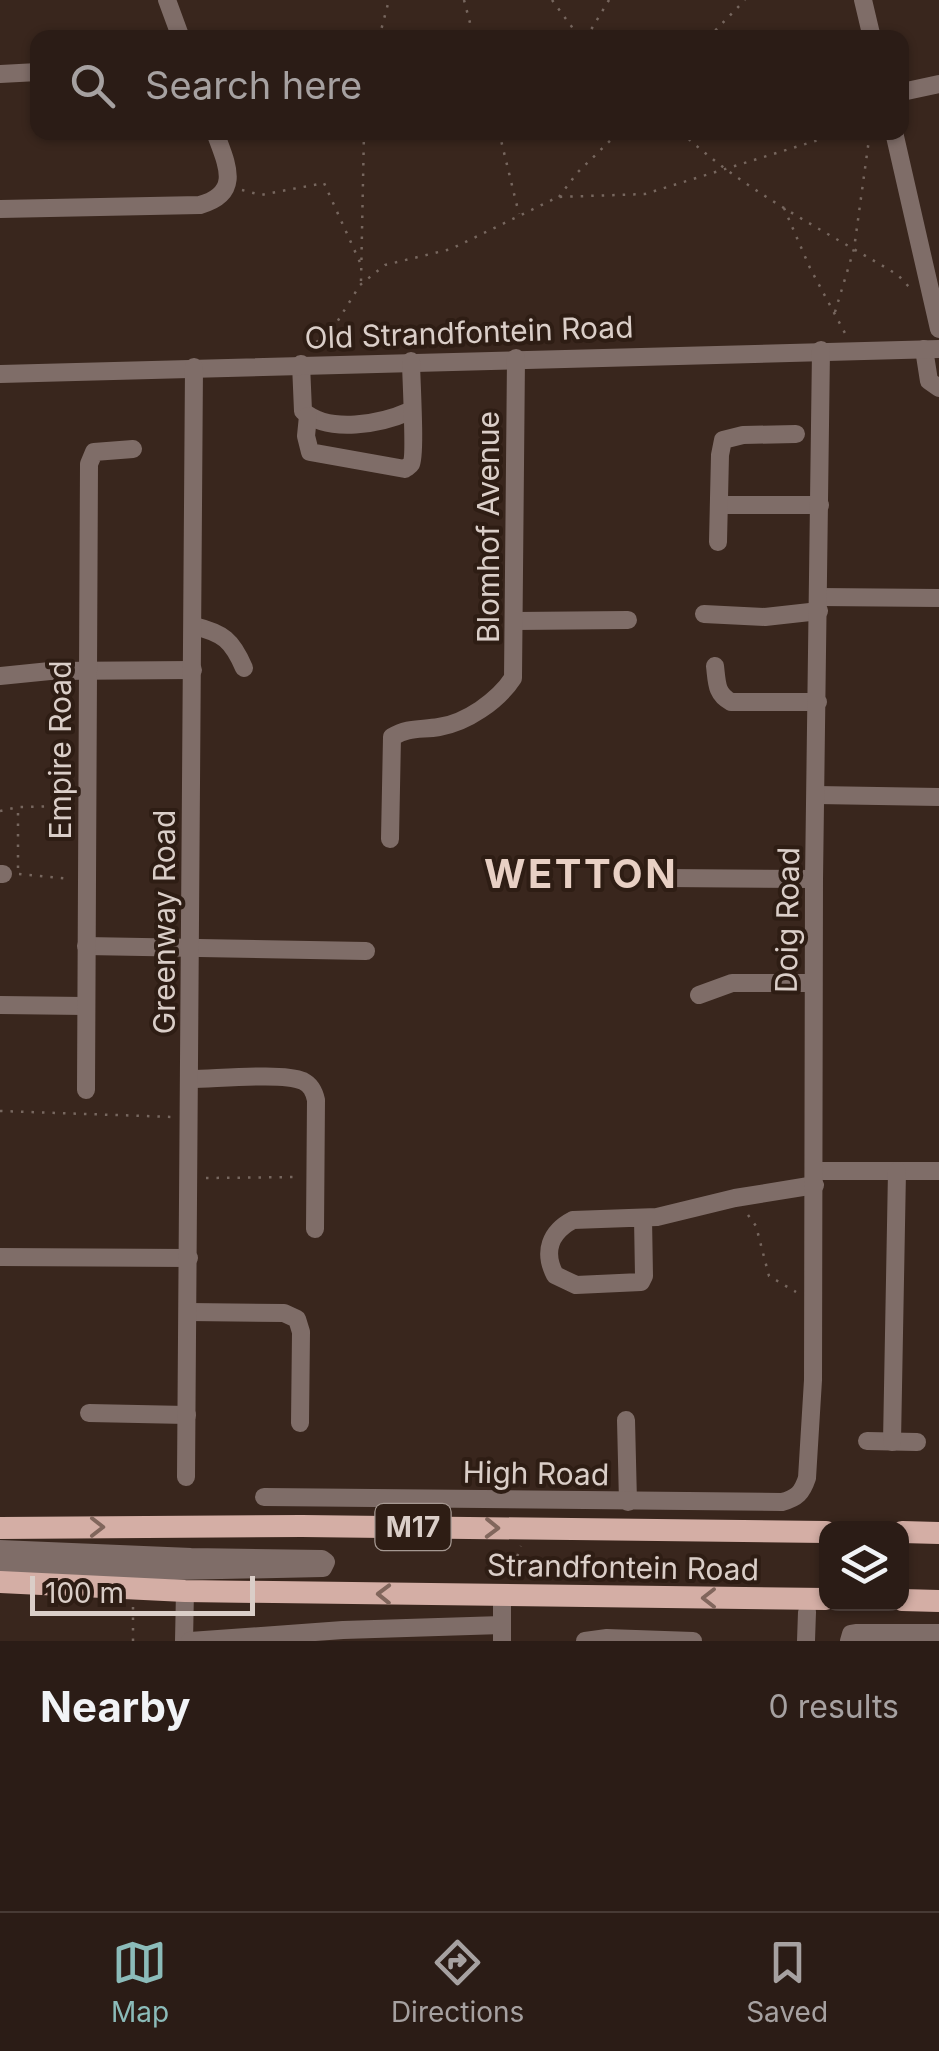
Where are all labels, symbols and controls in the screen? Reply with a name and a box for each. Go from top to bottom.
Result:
search box [30,30,909,140]
icon: search [65,58,120,113]
text: Search here [145,62,362,108]
street label: Old Strandfontein Road [304,308,634,356]
street label: Blomhof Avenue [470,411,506,643]
street label: Empire Road [42,660,78,840]
street label: Greenway Road [146,810,182,1034]
street label: Doig Road [768,847,806,993]
district label: WETTON [484,849,678,898]
street label: High Road [462,1454,610,1492]
road number: M17 [376,1504,450,1550]
one-way arrow [90,1516,106,1538]
one-way arrow [486,1517,501,1539]
map controls [819,1521,909,1611]
button: layers [819,1521,909,1611]
street label: Strandfontein Road [487,1547,759,1587]
scale bar [30,1571,255,1616]
text: 100 m [45,1576,124,1610]
one-way arrow [376,1583,392,1604]
one-way arrow [701,1587,716,1609]
text: Nearby [40,1681,191,1732]
text: 0 results [769,1687,899,1726]
tab: Map [111,1935,169,2029]
tab: Directions [391,1935,524,2029]
tab: Saved [746,1935,828,2029]

